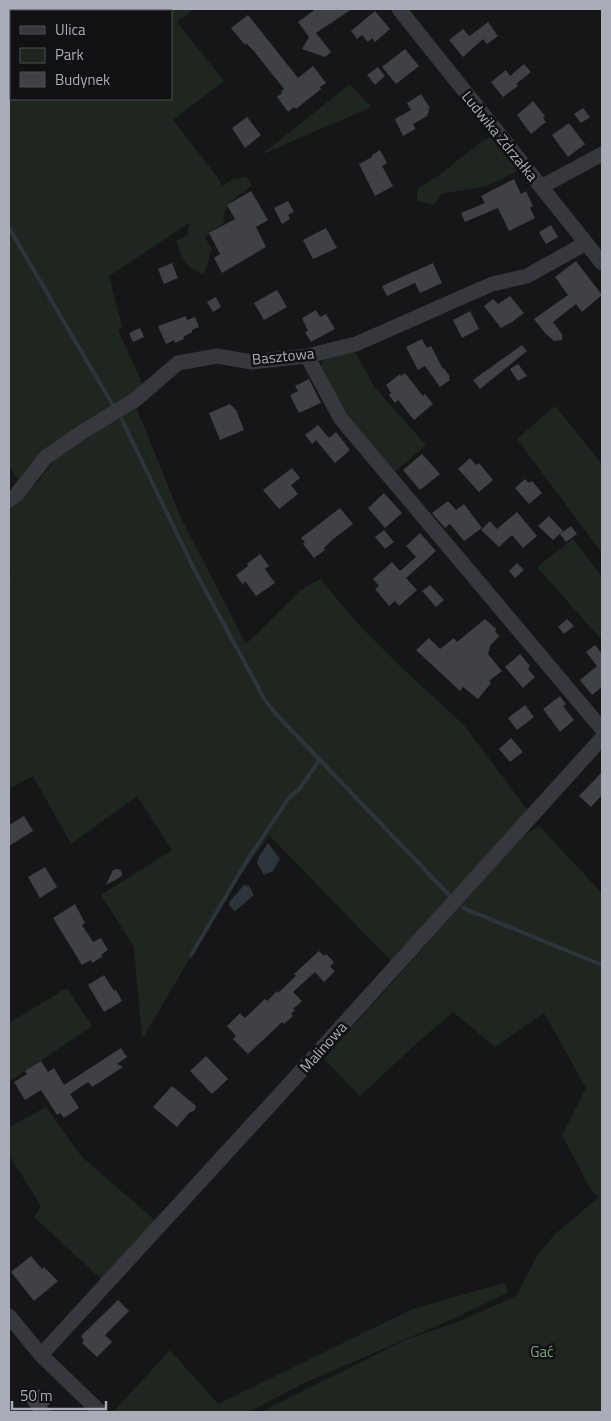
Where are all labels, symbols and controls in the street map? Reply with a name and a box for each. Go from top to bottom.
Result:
legend [10,10,172,100]
text: Ulica [55,18,86,41]
text: Park [55,43,84,66]
text: Budynek [55,68,110,91]
street label: Ludwika Zdrzałka [456,86,544,186]
street label: Basztowa [251,341,316,371]
street label: Malinowa [294,1016,352,1078]
park label: Gać [530,1340,554,1363]
scale bar [12,1378,106,1410]
text: 50 m [20,1384,53,1407]

